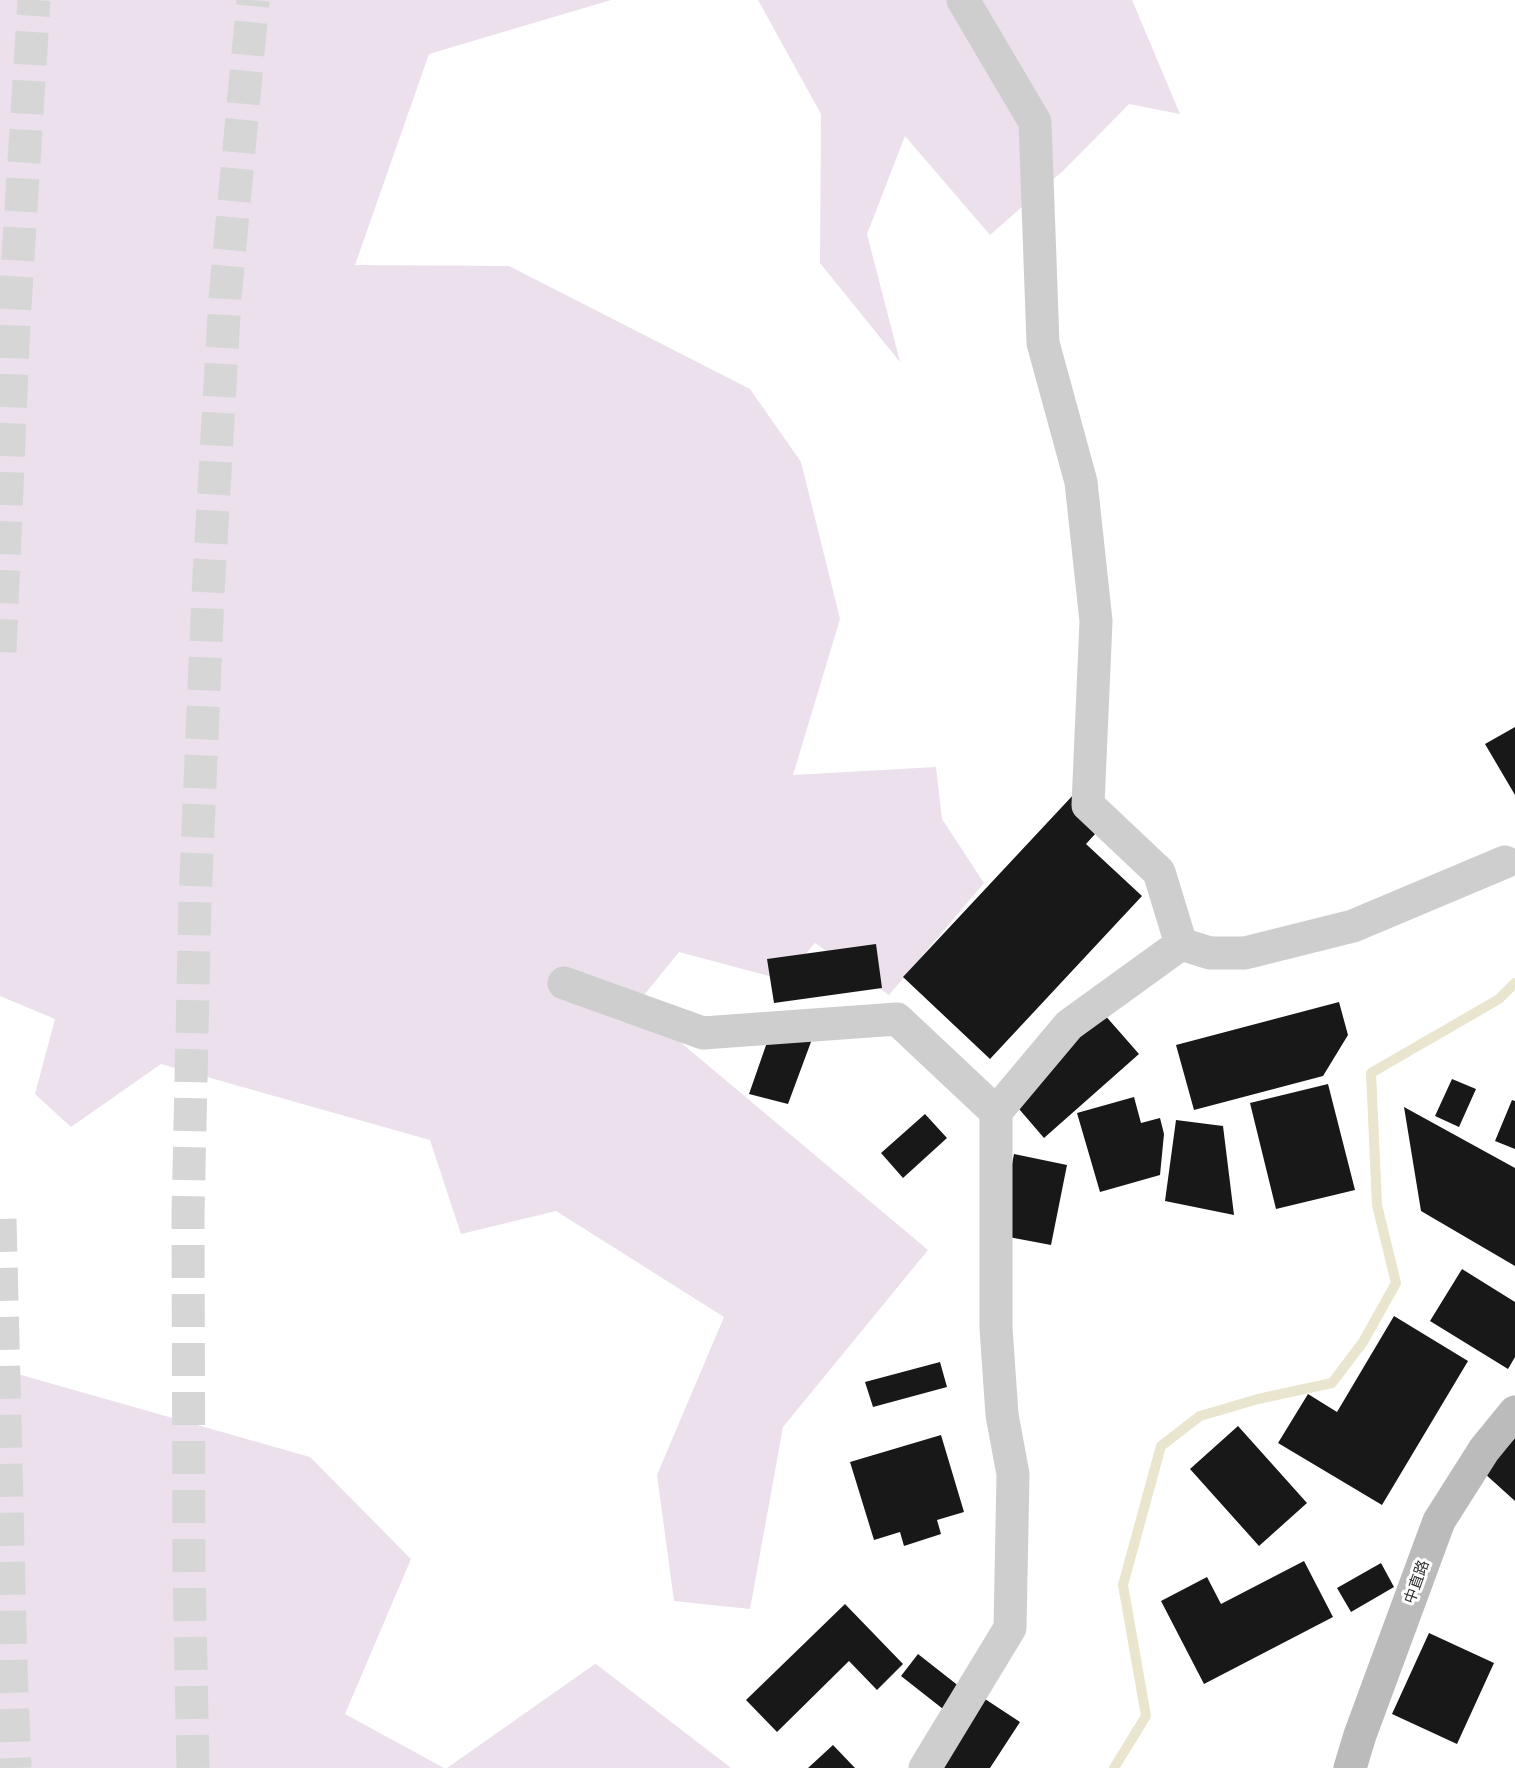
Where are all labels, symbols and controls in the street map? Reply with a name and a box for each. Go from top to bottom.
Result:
street label: 中直路 [1401,1558,1433,1606]

